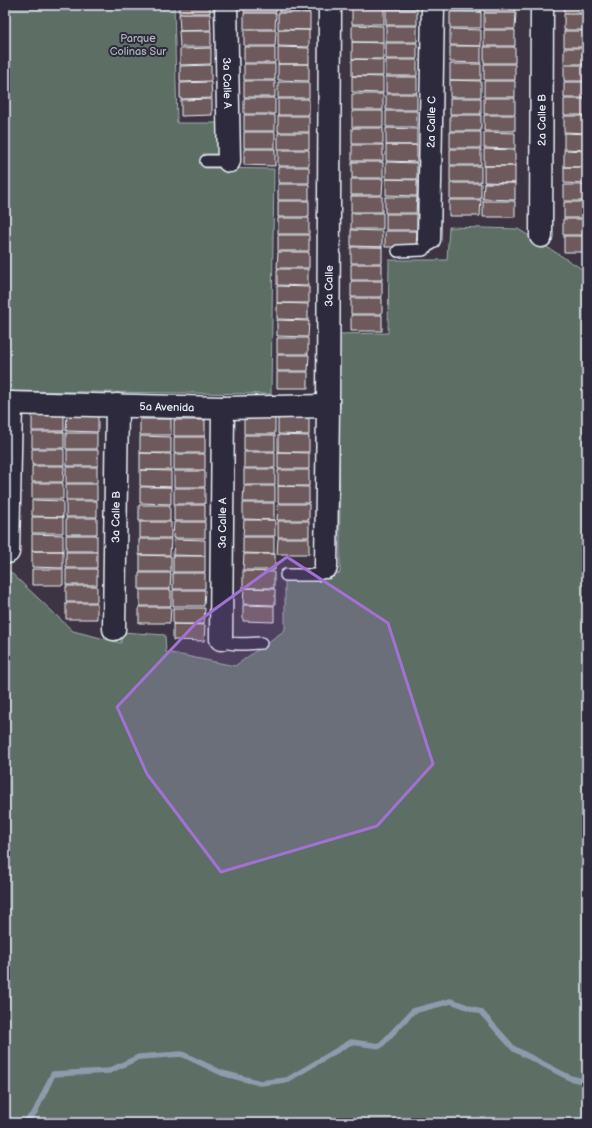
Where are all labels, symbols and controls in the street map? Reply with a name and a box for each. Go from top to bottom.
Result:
park label: Parque Colinas Sur [110,32,167,58]
street label: 3a Calle A [221,57,234,109]
street label: 2a Calle B [535,94,548,146]
street label: 2a Calle C [424,96,438,148]
street label: 3a Calle [322,265,335,307]
street label: 5a Avenida [139,400,195,414]
street label: 3a Calle B [109,490,122,543]
street label: 3a Calle A [215,497,229,549]

